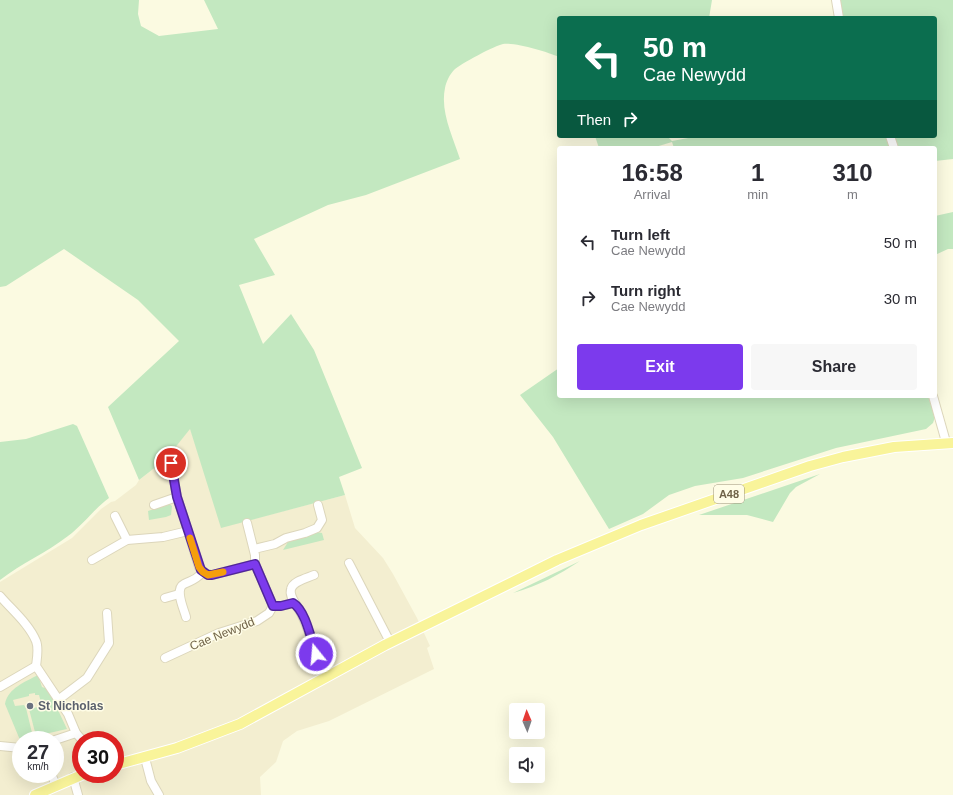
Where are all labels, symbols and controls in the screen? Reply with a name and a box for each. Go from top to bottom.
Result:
icon: left [577,32,629,84]
text: 50 m [643,32,707,63]
text: Cae Newydd [643,65,746,85]
icon: right [619,108,641,130]
text: Then [577,111,611,128]
text: 16:58 [621,159,683,186]
text: 1 [751,159,764,186]
text: 310 [833,159,873,186]
text: Arrival [634,187,671,202]
text: min [747,187,768,202]
text: m [847,187,858,202]
text: Turn left [611,226,670,243]
icon: left [577,231,599,253]
text: 50 m [884,234,917,251]
text: Cae Newydd [611,243,685,258]
text: Turn right [611,282,681,299]
icon: right [577,287,599,309]
text: 30 m [884,290,917,307]
text: Cae Newydd [611,299,685,314]
button: Exit [577,344,743,390]
button: Share [751,344,917,390]
pin [154,446,188,480]
icon: arrive [160,452,182,474]
road number: A48 [714,485,744,503]
street label: Cae Newydd [188,615,256,653]
position arrow [295,633,337,675]
place label: St Nicholas [38,699,104,713]
marker: St Nicholas [25,701,35,711]
north arrow [509,703,545,739]
map controls [509,703,545,783]
speed limit sign: 30 [72,731,124,783]
text: 27 [27,741,49,763]
button: sound [509,747,545,783]
text: km/h [27,761,49,772]

